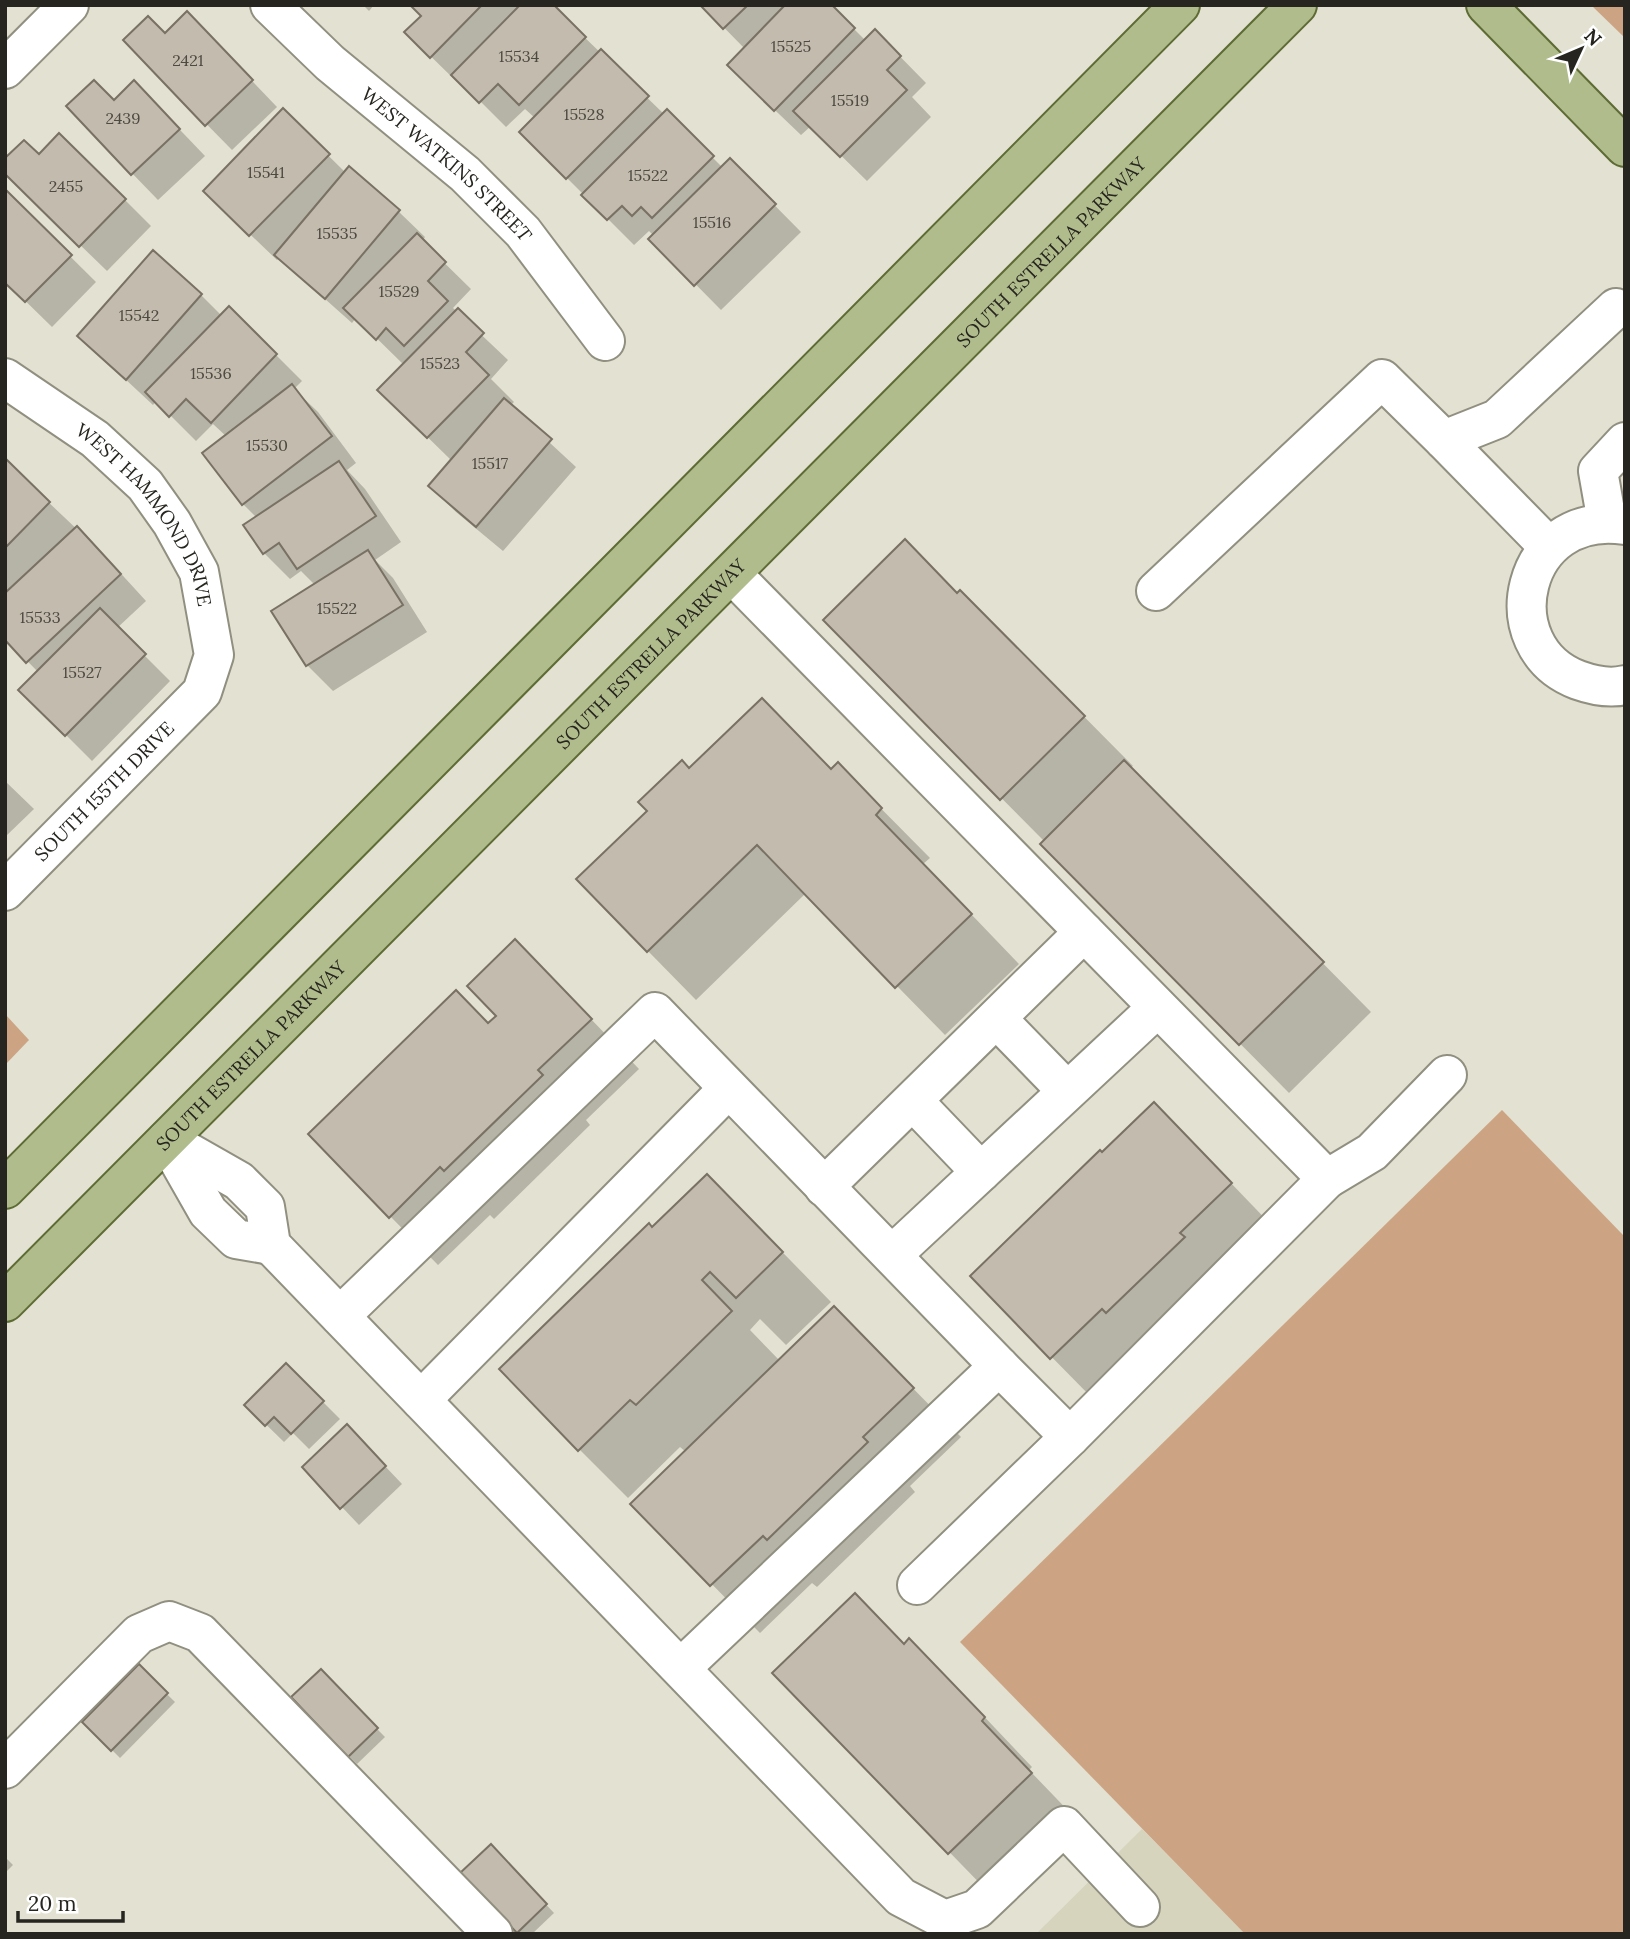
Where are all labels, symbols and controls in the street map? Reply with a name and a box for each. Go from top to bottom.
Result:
north arrow [1546,14,1616,84]
text: N [1579,24,1607,51]
house number: 15525 [771,36,811,56]
house number: 15534 [499,46,540,66]
house number: 2421 [172,50,204,70]
street label: WEST WATKINS STREET [357,82,537,246]
house number: 15519 [831,90,869,110]
house number: 15528 [564,104,604,124]
house number: 2439 [105,108,141,128]
street label: SOUTH ESTRELLA PARKWAY [951,151,1151,352]
house number: 15541 [247,162,285,182]
house number: 15522 [628,165,668,185]
house number: 2455 [49,176,83,196]
house number: 15516 [693,212,731,232]
house number: 15535 [317,223,357,243]
house number: 15529 [378,281,420,301]
house number: 15542 [119,305,159,325]
house number: 15523 [420,353,460,373]
house number: 15536 [190,363,232,383]
street label: WEST HAMMOND DRIVE [71,418,217,608]
house number: 15530 [246,435,288,455]
house number: 15517 [472,453,509,473]
street label: SOUTH ESTRELLA PARKWAY [551,553,751,754]
house number: 15522 [317,598,357,618]
house number: 15533 [19,607,61,627]
house number: 15527 [62,662,102,682]
street label: SOUTH 155TH DRIVE [29,716,179,866]
street label: SOUTH ESTRELLA PARKWAY [151,955,351,1156]
scale bar [18,1880,122,1924]
text: 20 m [28,1890,77,1917]

